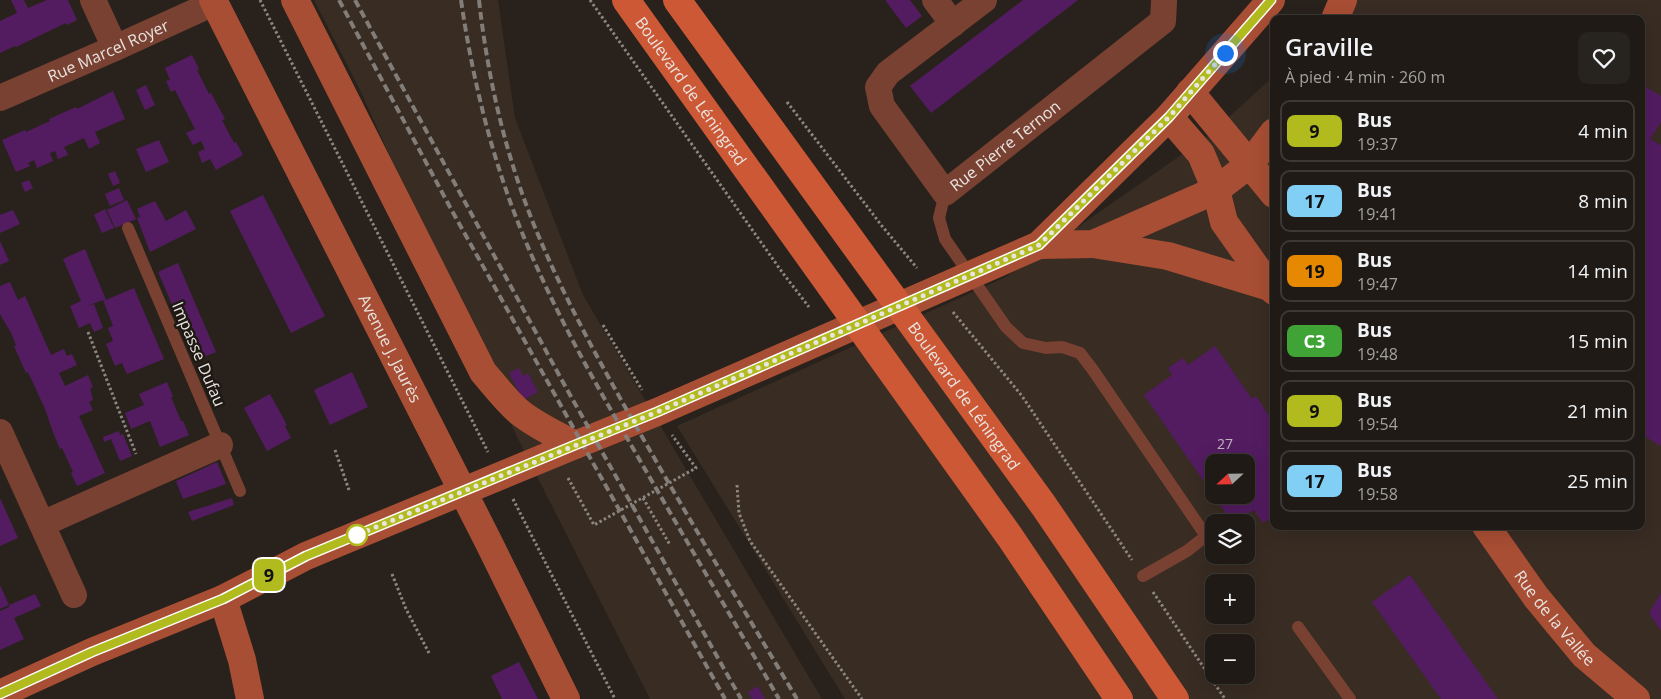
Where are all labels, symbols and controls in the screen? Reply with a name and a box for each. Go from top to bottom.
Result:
street label: Boulevard de Léningrad [630,12,752,170]
street label: Rue Marcel Royer [44,14,173,87]
text: Graville [1285,30,1373,63]
button: heart [1578,32,1630,84]
your location [1213,41,1238,66]
text: À pied · 4 min · 260 m [1285,66,1445,88]
street label: Rue Pierre Ternon [945,95,1065,196]
text: Bus [1357,107,1392,133]
text: 4 min [1578,118,1628,144]
text: 9 [1309,119,1320,143]
text: 19:37 [1357,133,1398,155]
text: Bus [1357,177,1392,203]
text: 8 min [1578,188,1628,214]
text: 17 [1304,189,1325,213]
text: 19:41 [1357,203,1398,225]
text: Bus [1357,247,1392,273]
text: 14 min [1567,258,1628,284]
text: 19 [1304,259,1325,283]
text: 19:47 [1357,273,1398,295]
street label: Avenue J. Jaurès [353,291,427,406]
street label: Impasse Dufau [167,298,231,410]
street label: Boulevard de Léningrad [903,317,1025,474]
text: Bus [1357,317,1392,343]
text: 15 min [1567,328,1628,354]
text: C3 [1304,329,1325,353]
text: 19:48 [1357,343,1398,365]
text: Bus [1357,387,1392,413]
text: 21 min [1567,398,1628,424]
text: 9 [1309,399,1320,423]
text: 19:54 [1357,413,1398,435]
house number: 27 [1217,434,1233,453]
north arrow [1205,454,1255,504]
map controls [1205,454,1255,684]
text: Bus [1357,457,1392,483]
text: 25 min [1567,468,1628,494]
text: 17 [1304,469,1325,493]
text: 19:58 [1357,483,1398,505]
button: layers [1205,514,1255,564]
unlabelled marker [346,524,368,546]
line badge: 9 [253,559,285,591]
text: 9 [264,563,274,587]
street label: Rue de la Vallée [1509,566,1600,671]
button: + [1205,574,1255,624]
button: − [1205,634,1255,684]

